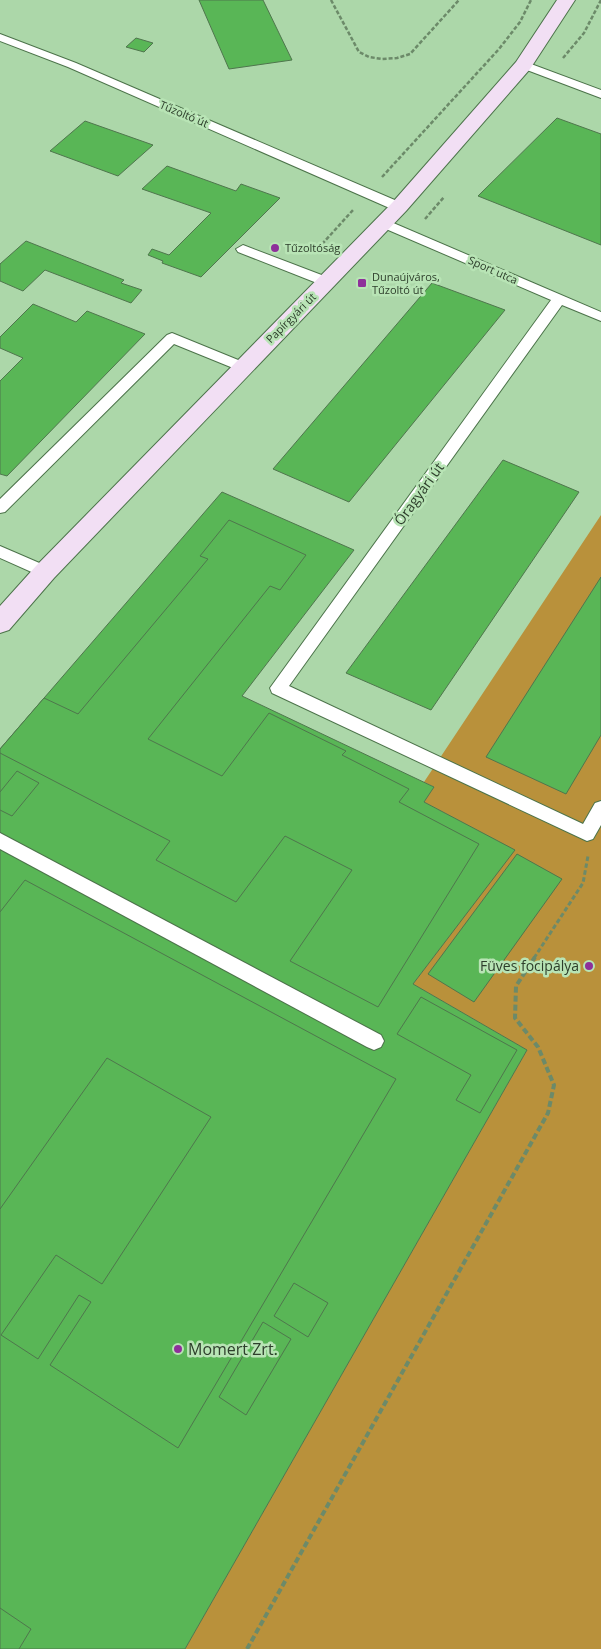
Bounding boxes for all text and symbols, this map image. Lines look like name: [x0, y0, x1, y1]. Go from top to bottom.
street label: Tűzoltó út: [158, 97, 211, 131]
place label: Tűzoltóság: [285, 240, 340, 255]
marker: Tűzoltóság: [269, 242, 281, 254]
street label: Sport utca: [466, 252, 520, 287]
place label: Dunaújváros, Tűzoltó út: [372, 269, 440, 297]
marker: Dunaújváros, Tűzoltó út: [356, 277, 368, 289]
street label: Papírgyári út: [262, 289, 319, 346]
street label: Óragyári út: [389, 458, 448, 529]
place label: Füves focipálya: [480, 956, 579, 975]
marker: Füves focipálya: [583, 960, 595, 972]
place label: Momert Zrt.: [188, 1338, 278, 1360]
marker: Momert Zrt.: [172, 1343, 184, 1355]

